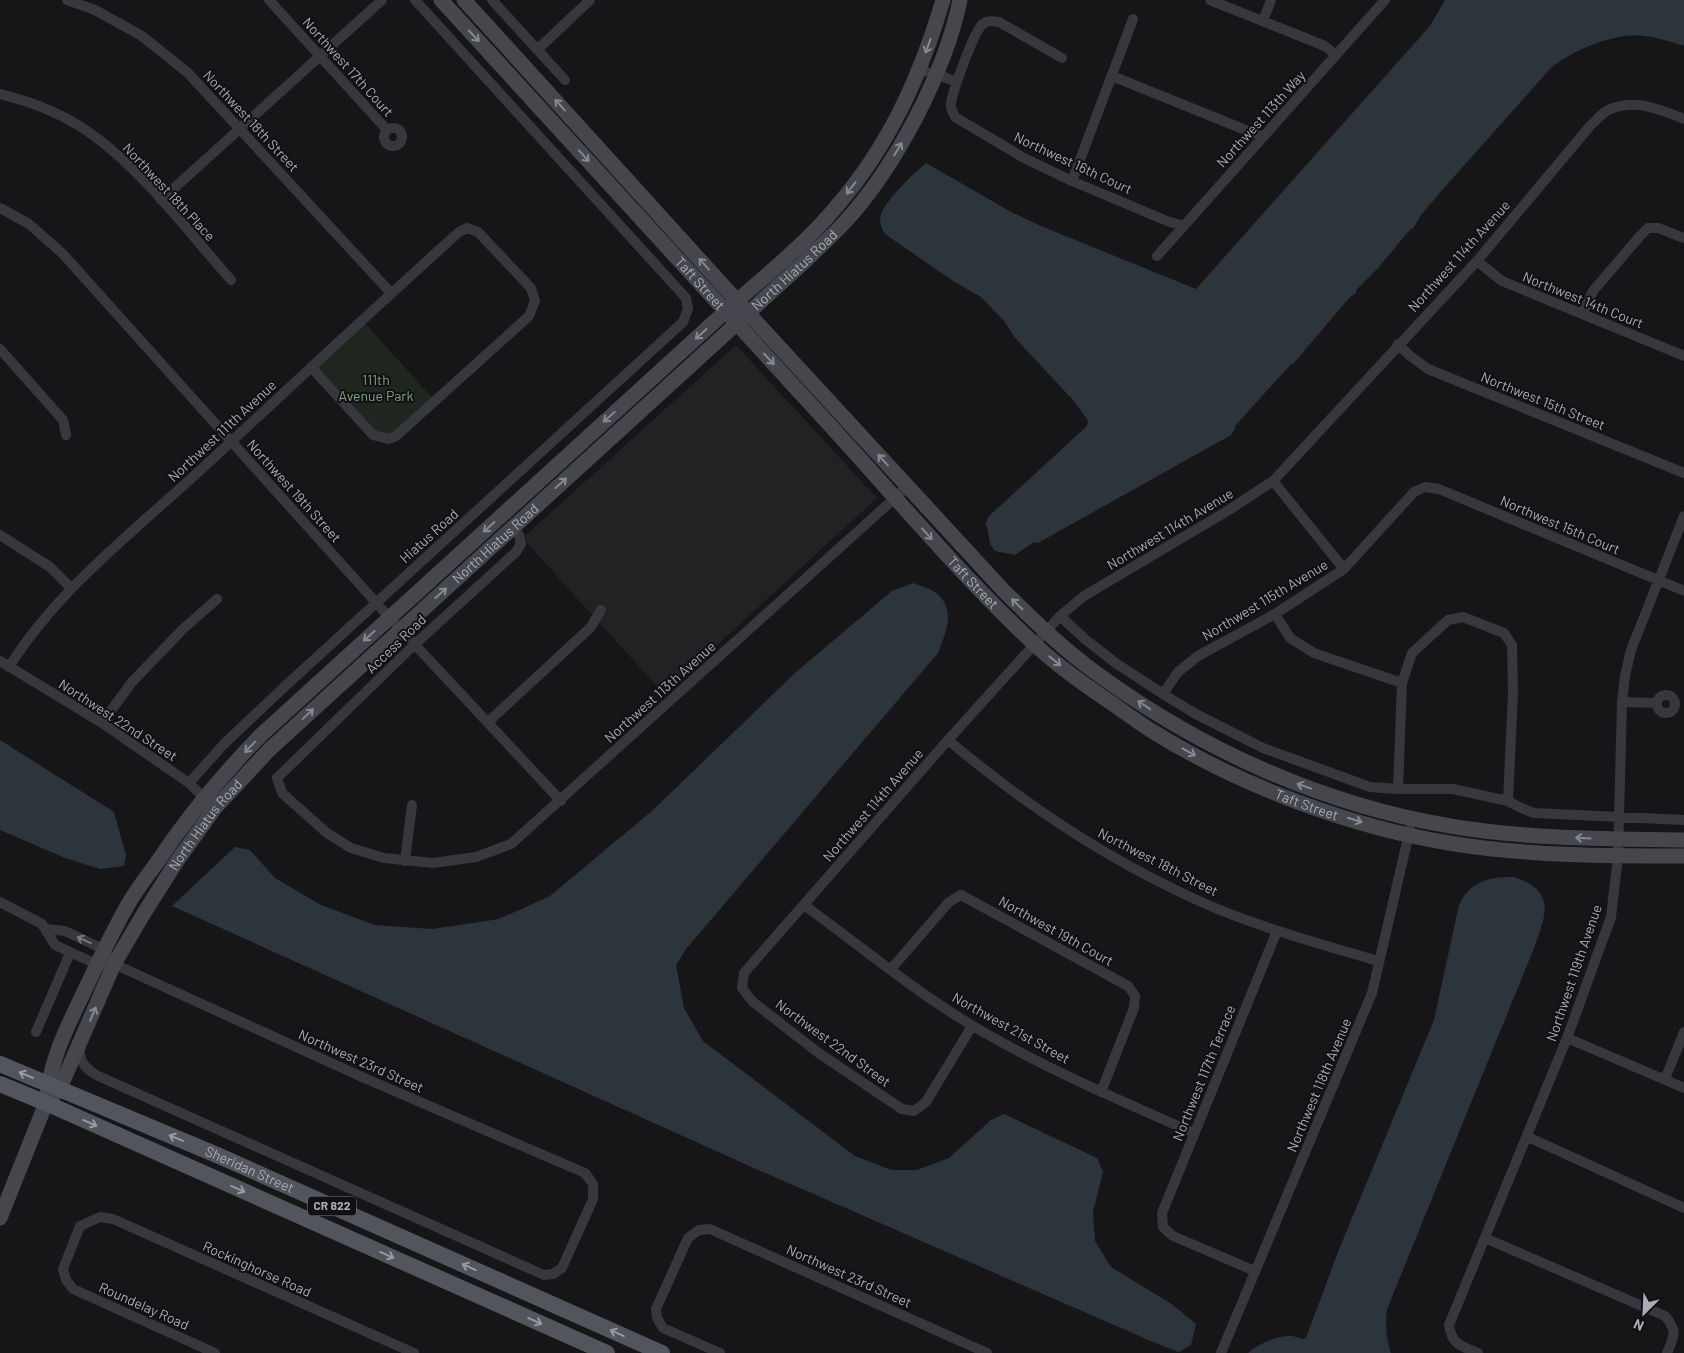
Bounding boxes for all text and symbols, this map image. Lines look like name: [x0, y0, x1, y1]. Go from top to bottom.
street label: Northwest 17th Court: [299, 14, 397, 120]
one-way arrow: [468, 29, 480, 42]
one-way arrow: [923, 38, 932, 54]
street label: Northwest 18th Street: [200, 66, 303, 175]
street label: Northwest 113th Way: [1213, 66, 1309, 171]
one-way arrow: [554, 99, 566, 112]
street label: Northwest 16th Court: [1011, 128, 1135, 197]
street label: Northwest 18th Place: [120, 139, 219, 244]
one-way arrow: [893, 142, 903, 156]
one-way arrow: [578, 149, 590, 162]
one-way arrow: [845, 182, 856, 195]
street label: Northwest 114th Avenue: [1404, 196, 1513, 315]
street label: North Hiatus Road: [748, 226, 841, 314]
street label: Taft Street: [672, 253, 729, 313]
one-way arrow: [698, 258, 710, 271]
street label: Northwest 14th Court: [1520, 268, 1646, 332]
one-way arrow: [695, 328, 708, 339]
one-way arrow: [763, 353, 775, 366]
street label: Northwest 15th Street: [1479, 368, 1608, 433]
park label: 111th Avenue Park: [339, 371, 413, 404]
street label: Northwest 111th Avenue: [164, 376, 279, 485]
one-way arrow: [603, 411, 616, 423]
street label: Northwest 19th Street: [244, 436, 345, 546]
one-way arrow: [877, 453, 889, 466]
one-way arrow: [554, 477, 567, 489]
street label: Northwest 114th Avenue: [1104, 484, 1236, 573]
street label: Northwest 15th Court: [1498, 492, 1623, 557]
street label: North Hiatus Road: [448, 499, 542, 587]
street label: Hiatus Road: [396, 505, 461, 566]
one-way arrow: [482, 521, 495, 533]
one-way arrow: [921, 528, 933, 540]
street label: Taft Street: [944, 553, 1002, 612]
street label: Northwest 115th Avenue: [1199, 555, 1331, 644]
one-way arrow: [434, 587, 447, 599]
one-way arrow: [1011, 598, 1023, 610]
street label: Access Road: [362, 611, 429, 677]
one-way arrow: [362, 630, 375, 642]
street label: Northwest 113th Avenue: [601, 637, 719, 746]
one-way arrow: [1048, 655, 1061, 666]
street label: Northwest 22nd Street: [56, 675, 181, 764]
one-way arrow: [1137, 700, 1151, 710]
one-way arrow: [301, 709, 314, 720]
one-way arrow: [244, 740, 256, 753]
street label: Northwest 114th Avenue: [819, 745, 926, 865]
one-way arrow: [1181, 747, 1196, 757]
street label: North Hiatus Road: [164, 775, 246, 873]
one-way arrow: [1297, 781, 1312, 790]
street label: Taft Street: [1273, 785, 1341, 823]
one-way arrow: [1347, 816, 1363, 826]
street label: Northwest 18th Street: [1095, 824, 1221, 899]
one-way arrow: [1575, 833, 1591, 842]
street label: Northwest 19th Court: [996, 892, 1116, 969]
street label: Northwest 119th Avenue: [1542, 902, 1605, 1044]
one-way arrow: [77, 935, 92, 945]
street label: Northwest 21st Street: [949, 988, 1073, 1067]
street label: Northwest 22nd Street: [773, 995, 894, 1090]
street label: Northwest 117th Terrace: [1168, 1002, 1239, 1143]
one-way arrow: [88, 1007, 98, 1022]
street label: Northwest 118th Avenue: [1283, 1015, 1354, 1154]
street label: Northwest 23rd Street: [296, 1025, 426, 1096]
one-way arrow: [19, 1070, 34, 1079]
one-way arrow: [82, 1118, 97, 1128]
one-way arrow: [169, 1132, 184, 1142]
street label: Sheridan Street: [203, 1142, 297, 1196]
one-way arrow: [230, 1185, 245, 1195]
road number: CR 822: [308, 1196, 356, 1216]
street label: Rockinghorse Road: [200, 1237, 314, 1300]
street label: Northwest 23rd Street: [784, 1240, 914, 1311]
one-way arrow: [379, 1251, 394, 1261]
one-way arrow: [462, 1262, 477, 1271]
street label: Roundelay Road: [97, 1278, 192, 1333]
north arrow: [1619, 1288, 1669, 1338]
text: N: [1631, 1316, 1646, 1335]
one-way arrow: [527, 1317, 542, 1327]
one-way arrow: [610, 1328, 625, 1338]

